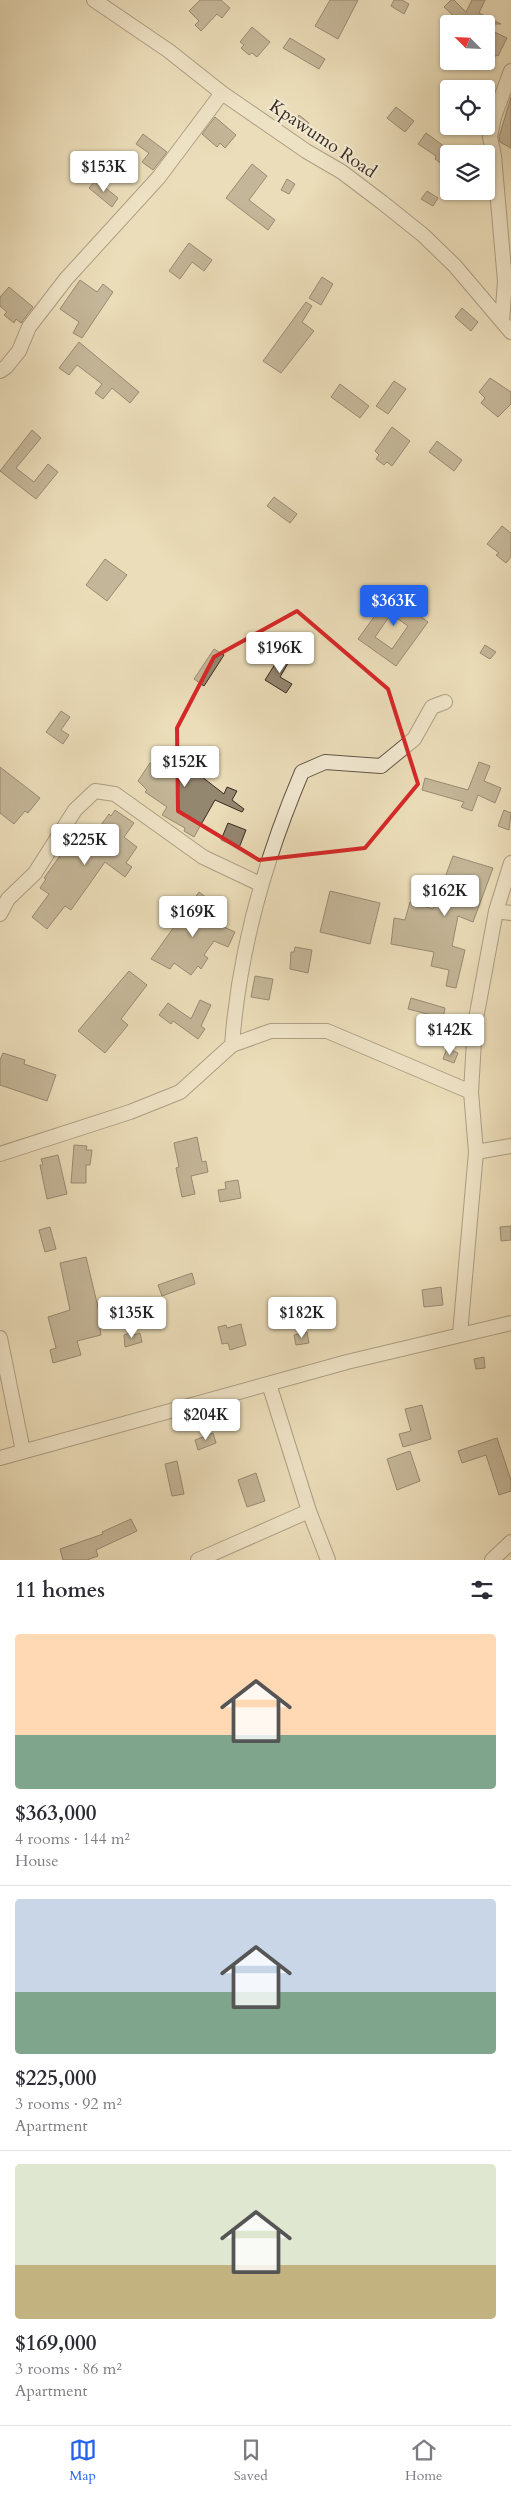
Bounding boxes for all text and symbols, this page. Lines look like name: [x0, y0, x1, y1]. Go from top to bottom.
north arrow: [440, 15, 495, 70]
map controls: [440, 15, 495, 200]
button: locate: [440, 80, 495, 135]
street label: Kpawumo Road: [264, 94, 382, 184]
button: layers: [440, 145, 495, 200]
pin: $153K: [69, 150, 139, 193]
text: $153K: [81, 156, 127, 178]
pin: $363K: [359, 584, 429, 627]
text: $363K: [371, 590, 417, 612]
pin: $196K: [245, 632, 315, 674]
text: $196K: [257, 637, 303, 659]
pin: $152K: [150, 746, 220, 788]
text: $152K: [162, 751, 208, 773]
pin: $225K: [50, 824, 120, 866]
text: $225K: [62, 829, 108, 851]
pin: $162K: [410, 874, 480, 917]
text: $162K: [422, 880, 468, 902]
pin: $169K: [158, 896, 228, 938]
text: $169K: [170, 901, 216, 923]
pin: $142K: [415, 1014, 485, 1056]
text: $142K: [427, 1019, 473, 1041]
pin: $135K: [97, 1296, 167, 1339]
pin: $182K: [267, 1296, 337, 1339]
text: $135K: [109, 1302, 155, 1324]
text: $182K: [279, 1302, 325, 1324]
pin: $204K: [171, 1398, 241, 1441]
text: $204K: [183, 1404, 229, 1426]
text: 11 homes: [15, 1576, 105, 1605]
icon: filters: [468, 1576, 496, 1604]
icon: home: [211, 1666, 301, 1756]
text: $363,000: [15, 1799, 96, 1828]
text: 4 rooms · 144 m²: [15, 1828, 130, 1850]
text: House: [15, 1850, 58, 1872]
icon: home: [211, 1932, 301, 2022]
text: $225,000: [15, 2064, 96, 2093]
text: 3 rooms · 92 m²: [15, 2093, 122, 2115]
text: Apartment: [15, 2115, 88, 2137]
icon: home: [211, 2197, 301, 2287]
text: $169,000: [15, 2329, 96, 2358]
text: 3 rooms · 86 m²: [15, 2358, 122, 2380]
text: Apartment: [15, 2380, 88, 2402]
tab: Map: [69, 2436, 97, 2485]
tab: Saved: [234, 2436, 268, 2485]
tab: Home: [405, 2436, 442, 2485]

